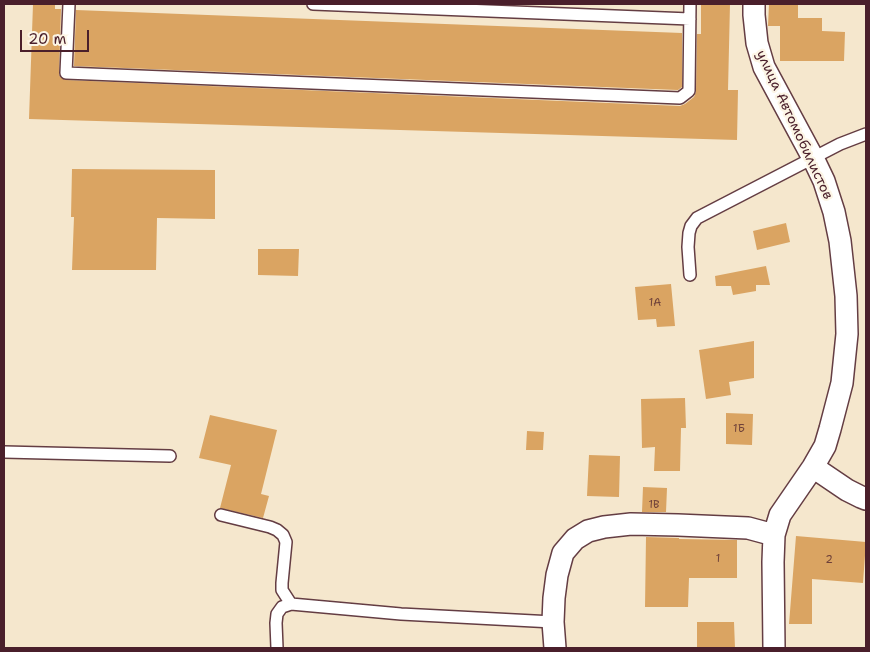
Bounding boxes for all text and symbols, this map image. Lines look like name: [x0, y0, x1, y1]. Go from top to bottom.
scale bar: [22, 20, 91, 52]
text: 20 m: [28, 29, 67, 49]
street label: улица Автомобилистов: [752, 48, 836, 202]
house number: 1А: [649, 296, 661, 310]
house number: 1Б: [733, 422, 745, 436]
house number: 1В: [648, 498, 660, 512]
house number: 1: [716, 552, 720, 566]
house number: 2: [825, 553, 833, 567]

